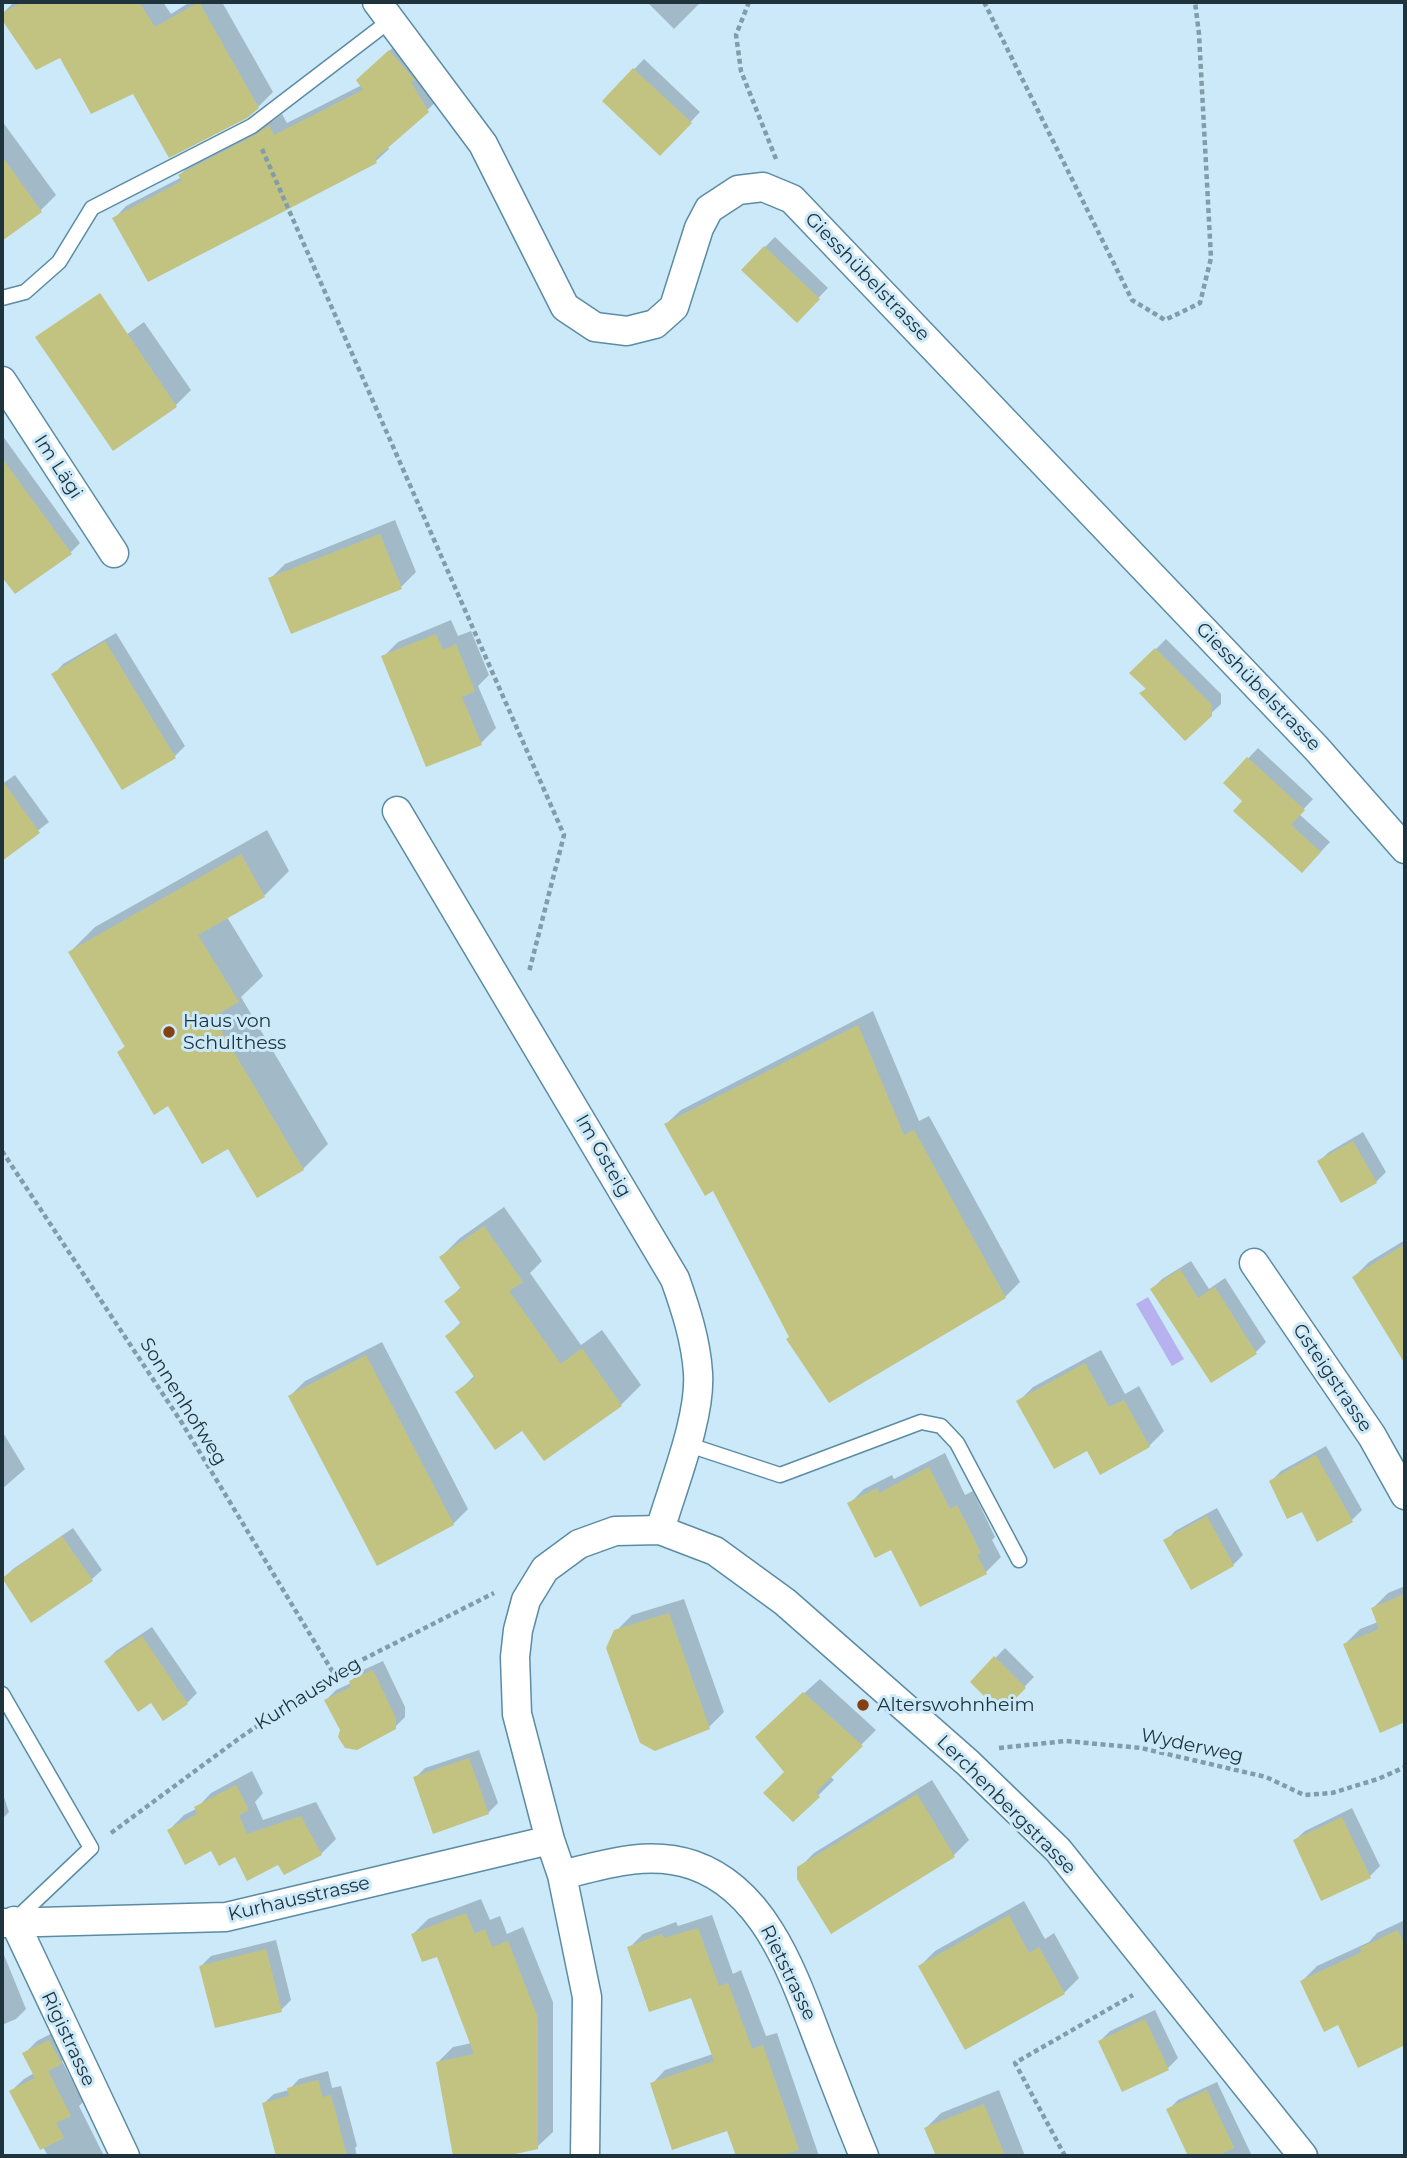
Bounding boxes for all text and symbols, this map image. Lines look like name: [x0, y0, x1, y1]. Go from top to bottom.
street label: Giesshübelstrasse: [800, 208, 934, 346]
street label: Im Lägi: [29, 431, 87, 503]
street label: Giesshübelstrasse: [1191, 618, 1325, 756]
place label: Haus von Schulthess: [183, 1010, 286, 1054]
marker: Haus von Schulthess: [161, 1024, 177, 1040]
street label: Im Gsteig: [570, 1111, 636, 1201]
street label: Gsteigstrasse: [1287, 1319, 1377, 1437]
street label: Sonnenhofweg: [135, 1334, 231, 1470]
street label: Kurhausweg: [251, 1652, 365, 1736]
place label: Alterswohnheim: [877, 1694, 1035, 1716]
marker: Alterswohnheim: [855, 1697, 871, 1713]
street label: Wyderweg: [1139, 1724, 1245, 1768]
street label: Lerchenbergstrasse: [932, 1731, 1080, 1879]
street label: Kurhausstrasse: [226, 1872, 372, 1926]
street label: Rietstrasse: [755, 1922, 821, 2024]
street label: Rigistrasse: [36, 1988, 100, 2090]

